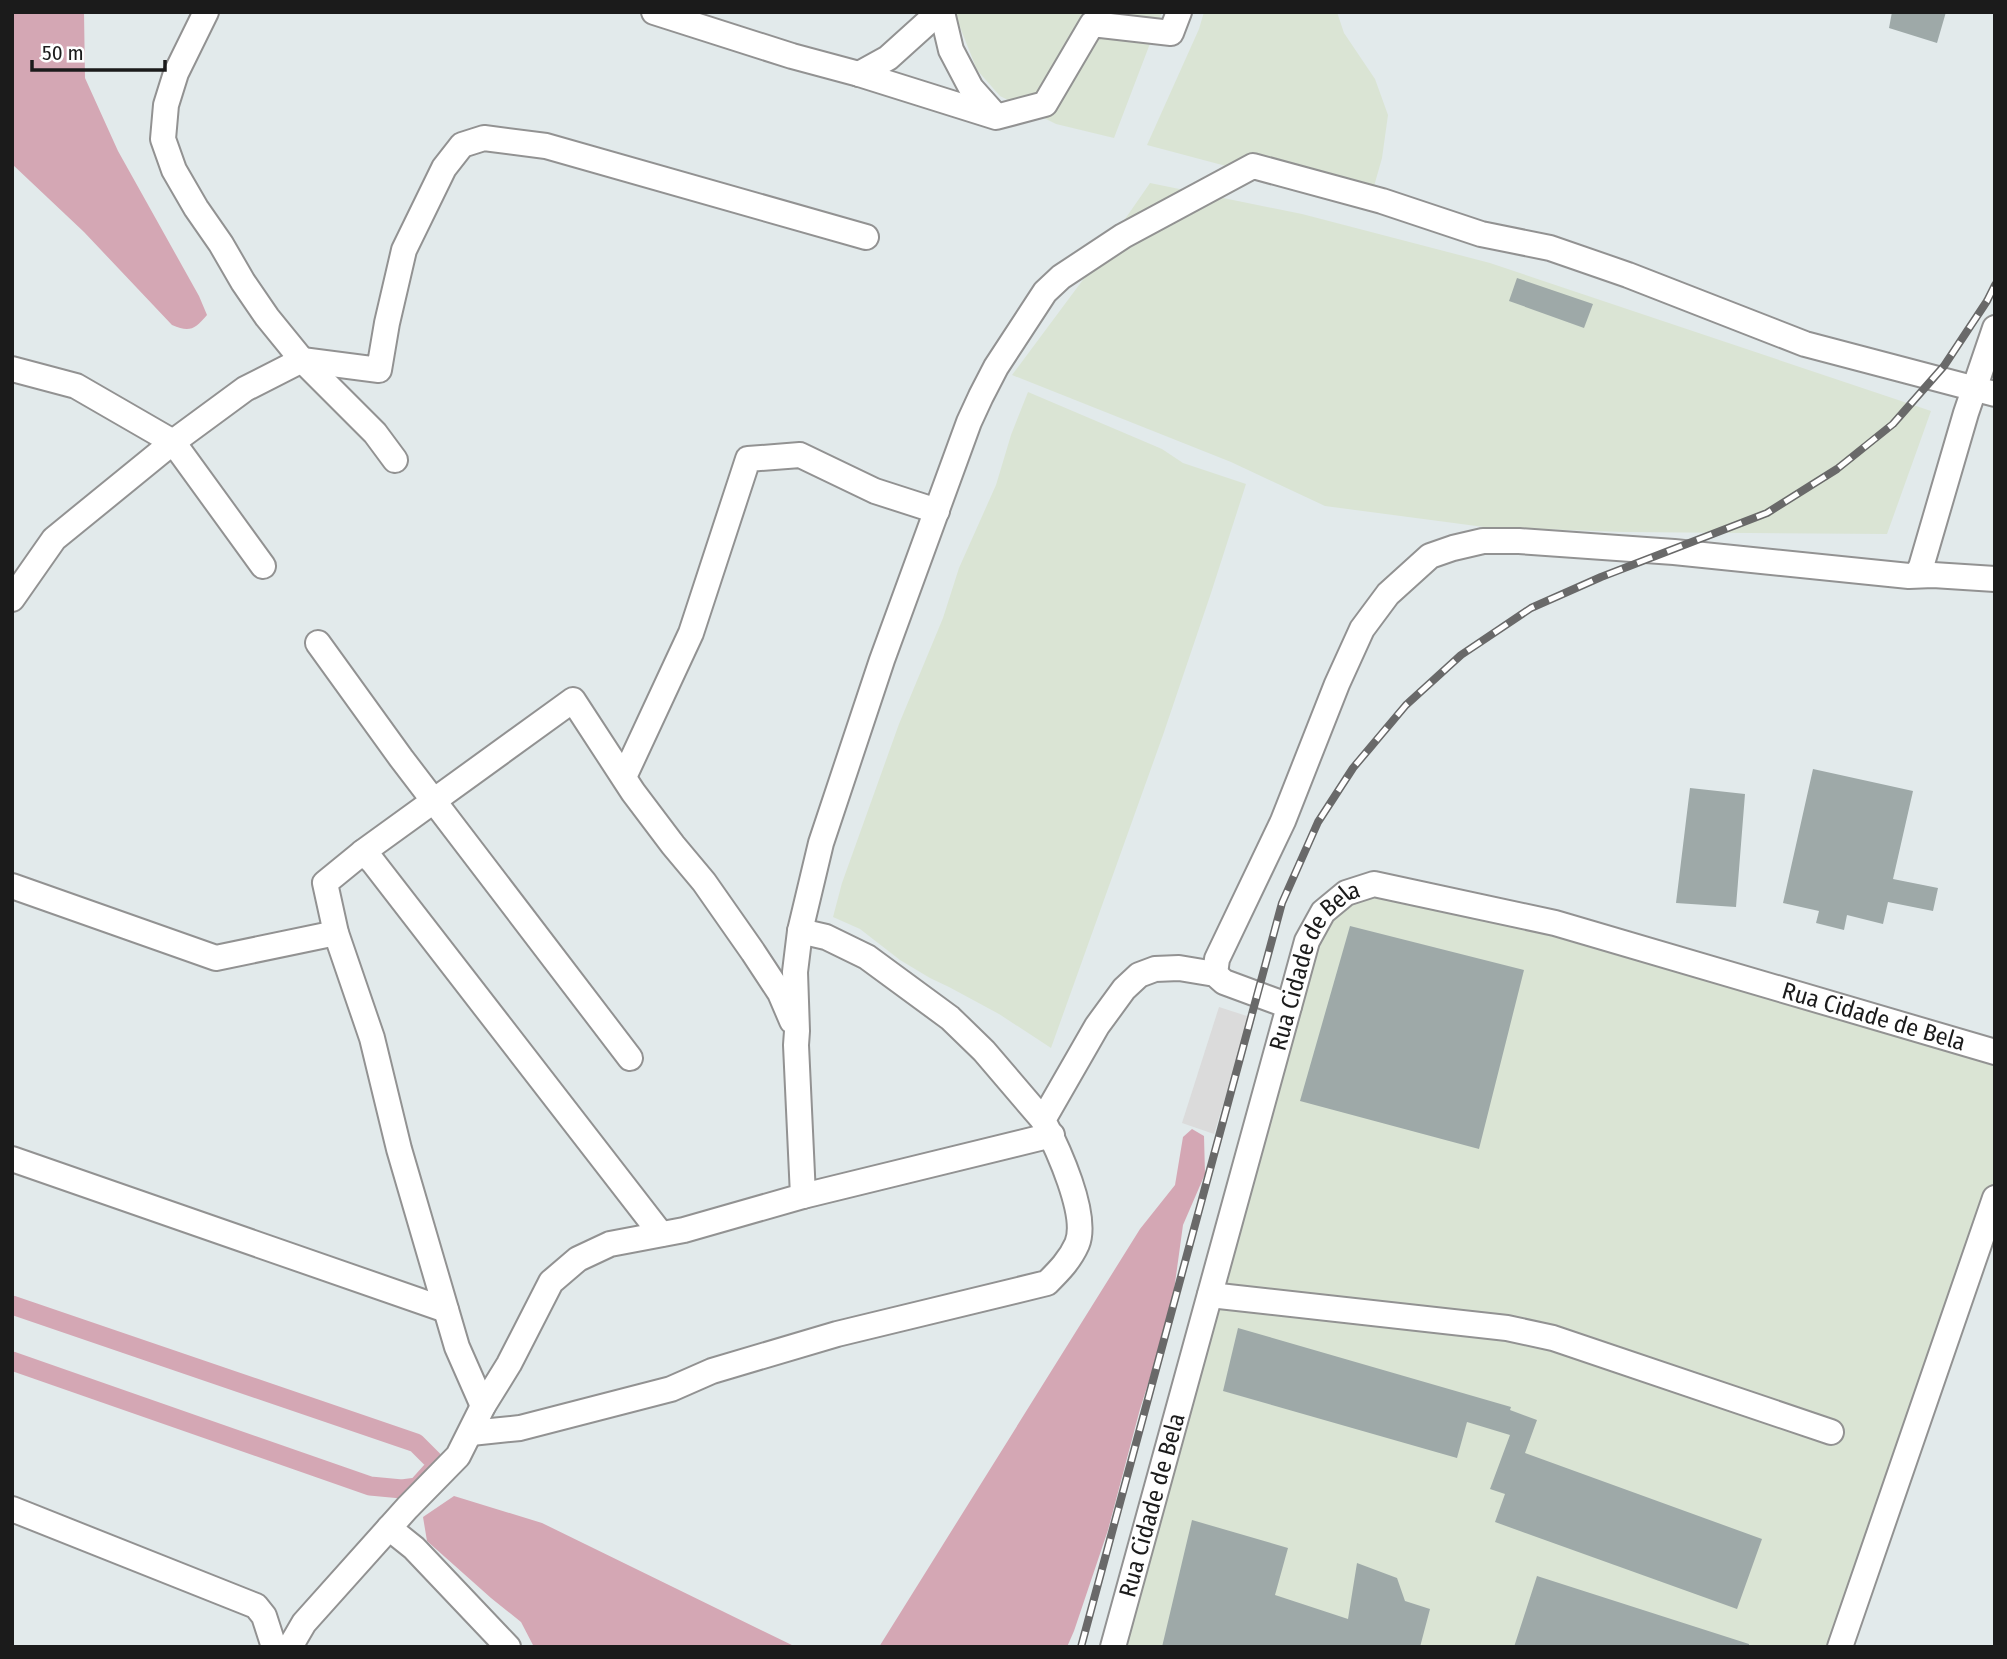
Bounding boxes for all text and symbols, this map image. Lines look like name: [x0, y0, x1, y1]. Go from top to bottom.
scale bar: [32, 28, 164, 72]
text: 50 m: [42, 40, 84, 66]
street label: Rua Cidade de Bela: [1264, 875, 1363, 1054]
street label: Rua Cidade de Bela: [1779, 976, 1969, 1057]
street label: Rua Cidade de Bela: [1113, 1410, 1191, 1600]

